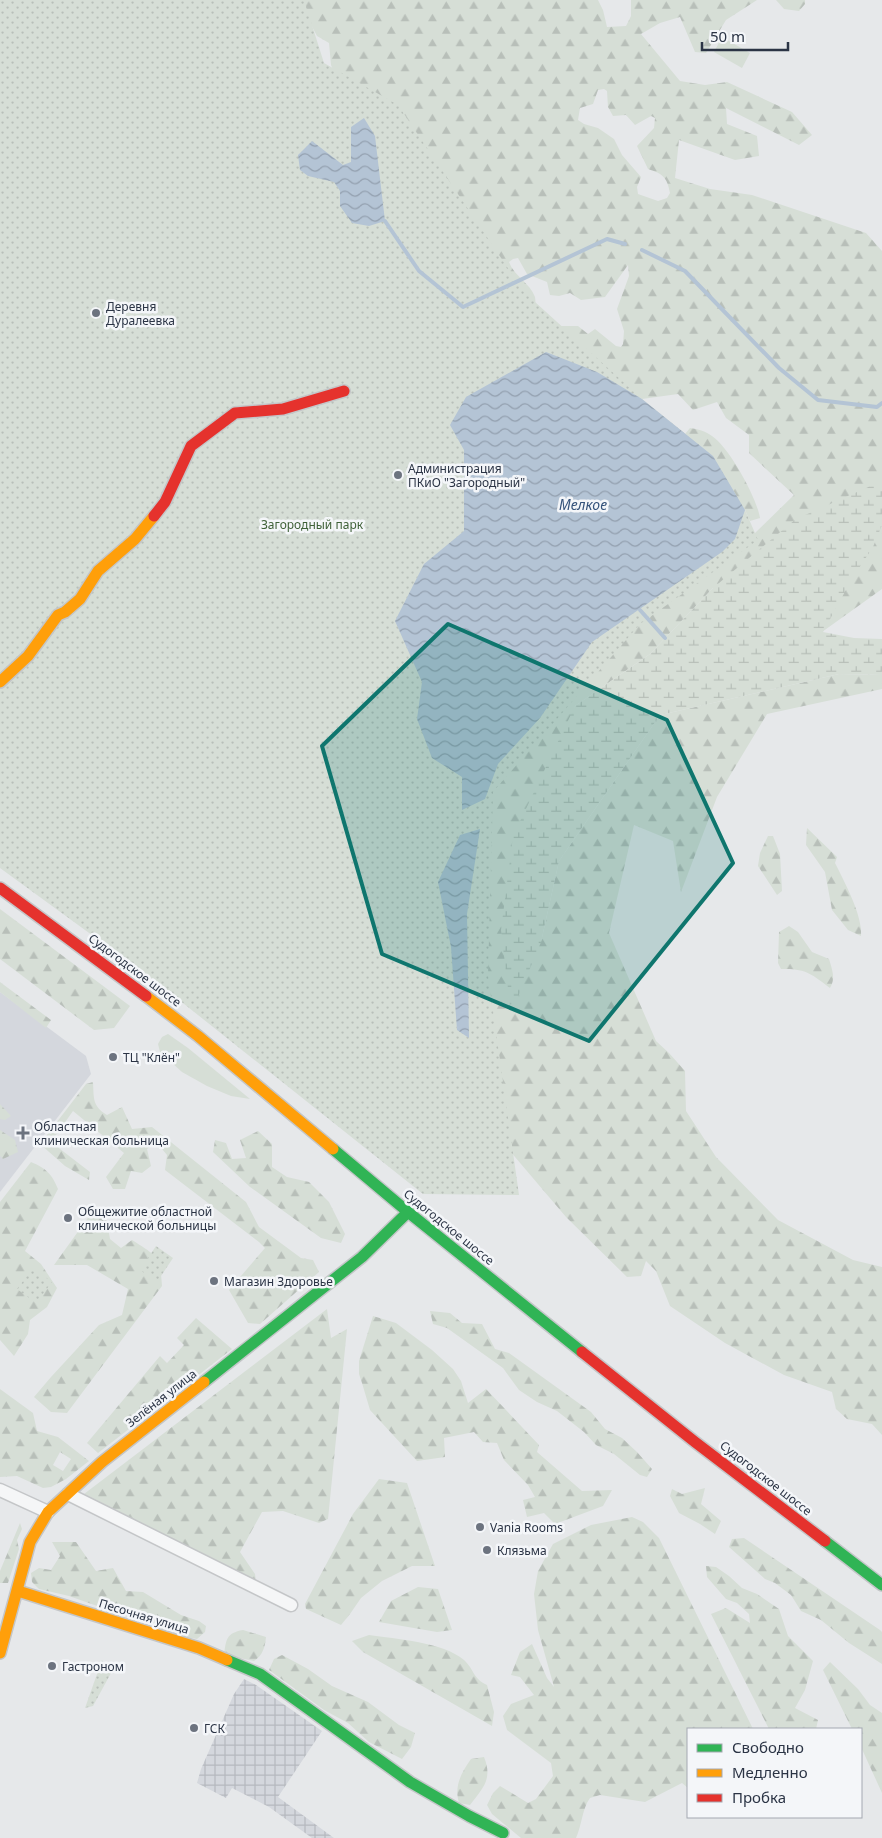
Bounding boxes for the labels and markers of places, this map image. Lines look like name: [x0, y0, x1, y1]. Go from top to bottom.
place label: Деревня Дуралеевка: [106, 298, 175, 329]
marker: Деревня Дуралеевка: [90, 307, 102, 319]
place label: Администрация ПКиО "Загородный": [408, 460, 525, 491]
marker: Администрация ПКиО "Загородный": [392, 469, 404, 481]
place label: ТЦ "Клён": [123, 1049, 180, 1066]
marker: ТЦ "Клён": [107, 1051, 119, 1063]
place label: Областная клиническая больница: [34, 1118, 169, 1149]
marker: Областная клиническая больница: [16, 1126, 30, 1140]
place label: Общежитие областной клинической больницы: [78, 1203, 216, 1234]
marker: Общежитие областной клинической больницы: [62, 1212, 74, 1224]
place label: Магазин Здоровье: [224, 1273, 333, 1290]
marker: Магазин Здоровье: [208, 1275, 220, 1287]
place label: Vania Rooms: [490, 1519, 563, 1536]
marker: Vania Rooms: [474, 1521, 486, 1533]
place label: Клязьма: [497, 1542, 547, 1559]
marker: Клязьма: [481, 1544, 493, 1556]
place label: Гастроном: [62, 1658, 124, 1675]
marker: Гастроном: [46, 1660, 58, 1672]
place label: ГСК: [204, 1720, 226, 1737]
marker: ГСК: [188, 1722, 200, 1734]

